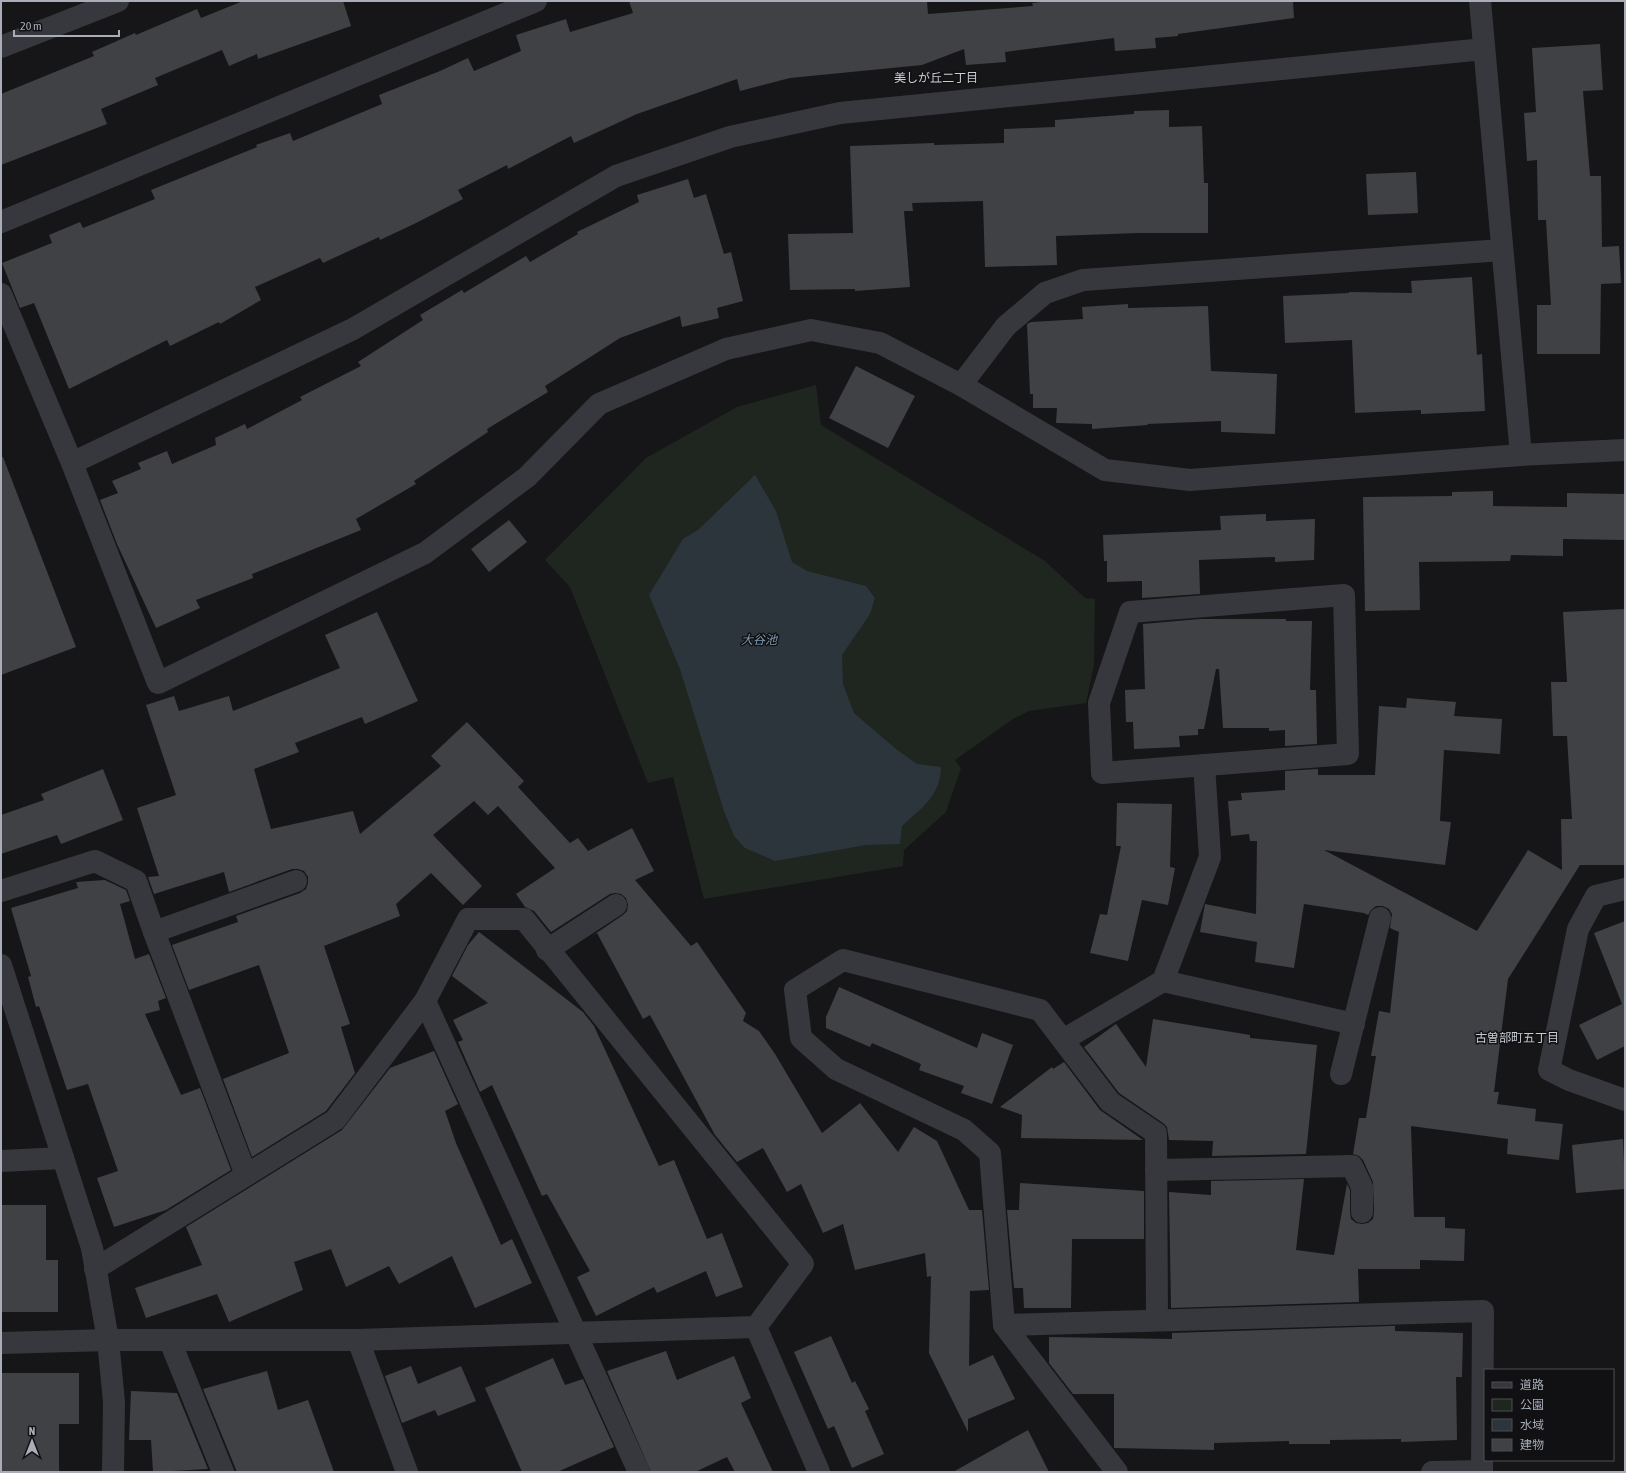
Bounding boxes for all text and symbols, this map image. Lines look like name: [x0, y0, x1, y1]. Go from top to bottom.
scale bar: [14, 12, 119, 38]
text: 20 m: [20, 19, 42, 33]
district label: 美しが丘二丁目: [894, 71, 978, 85]
water label: 大谷池: [741, 633, 778, 647]
district label: 古曽部町五丁目: [1475, 1031, 1559, 1045]
legend: [1484, 1369, 1614, 1461]
text: 道路: [1520, 1378, 1544, 1392]
text: 公園: [1520, 1398, 1544, 1412]
text: 水域: [1520, 1418, 1544, 1432]
north arrow: [12, 1421, 52, 1461]
text: N: [29, 1425, 35, 1437]
text: 建物: [1520, 1438, 1544, 1452]

